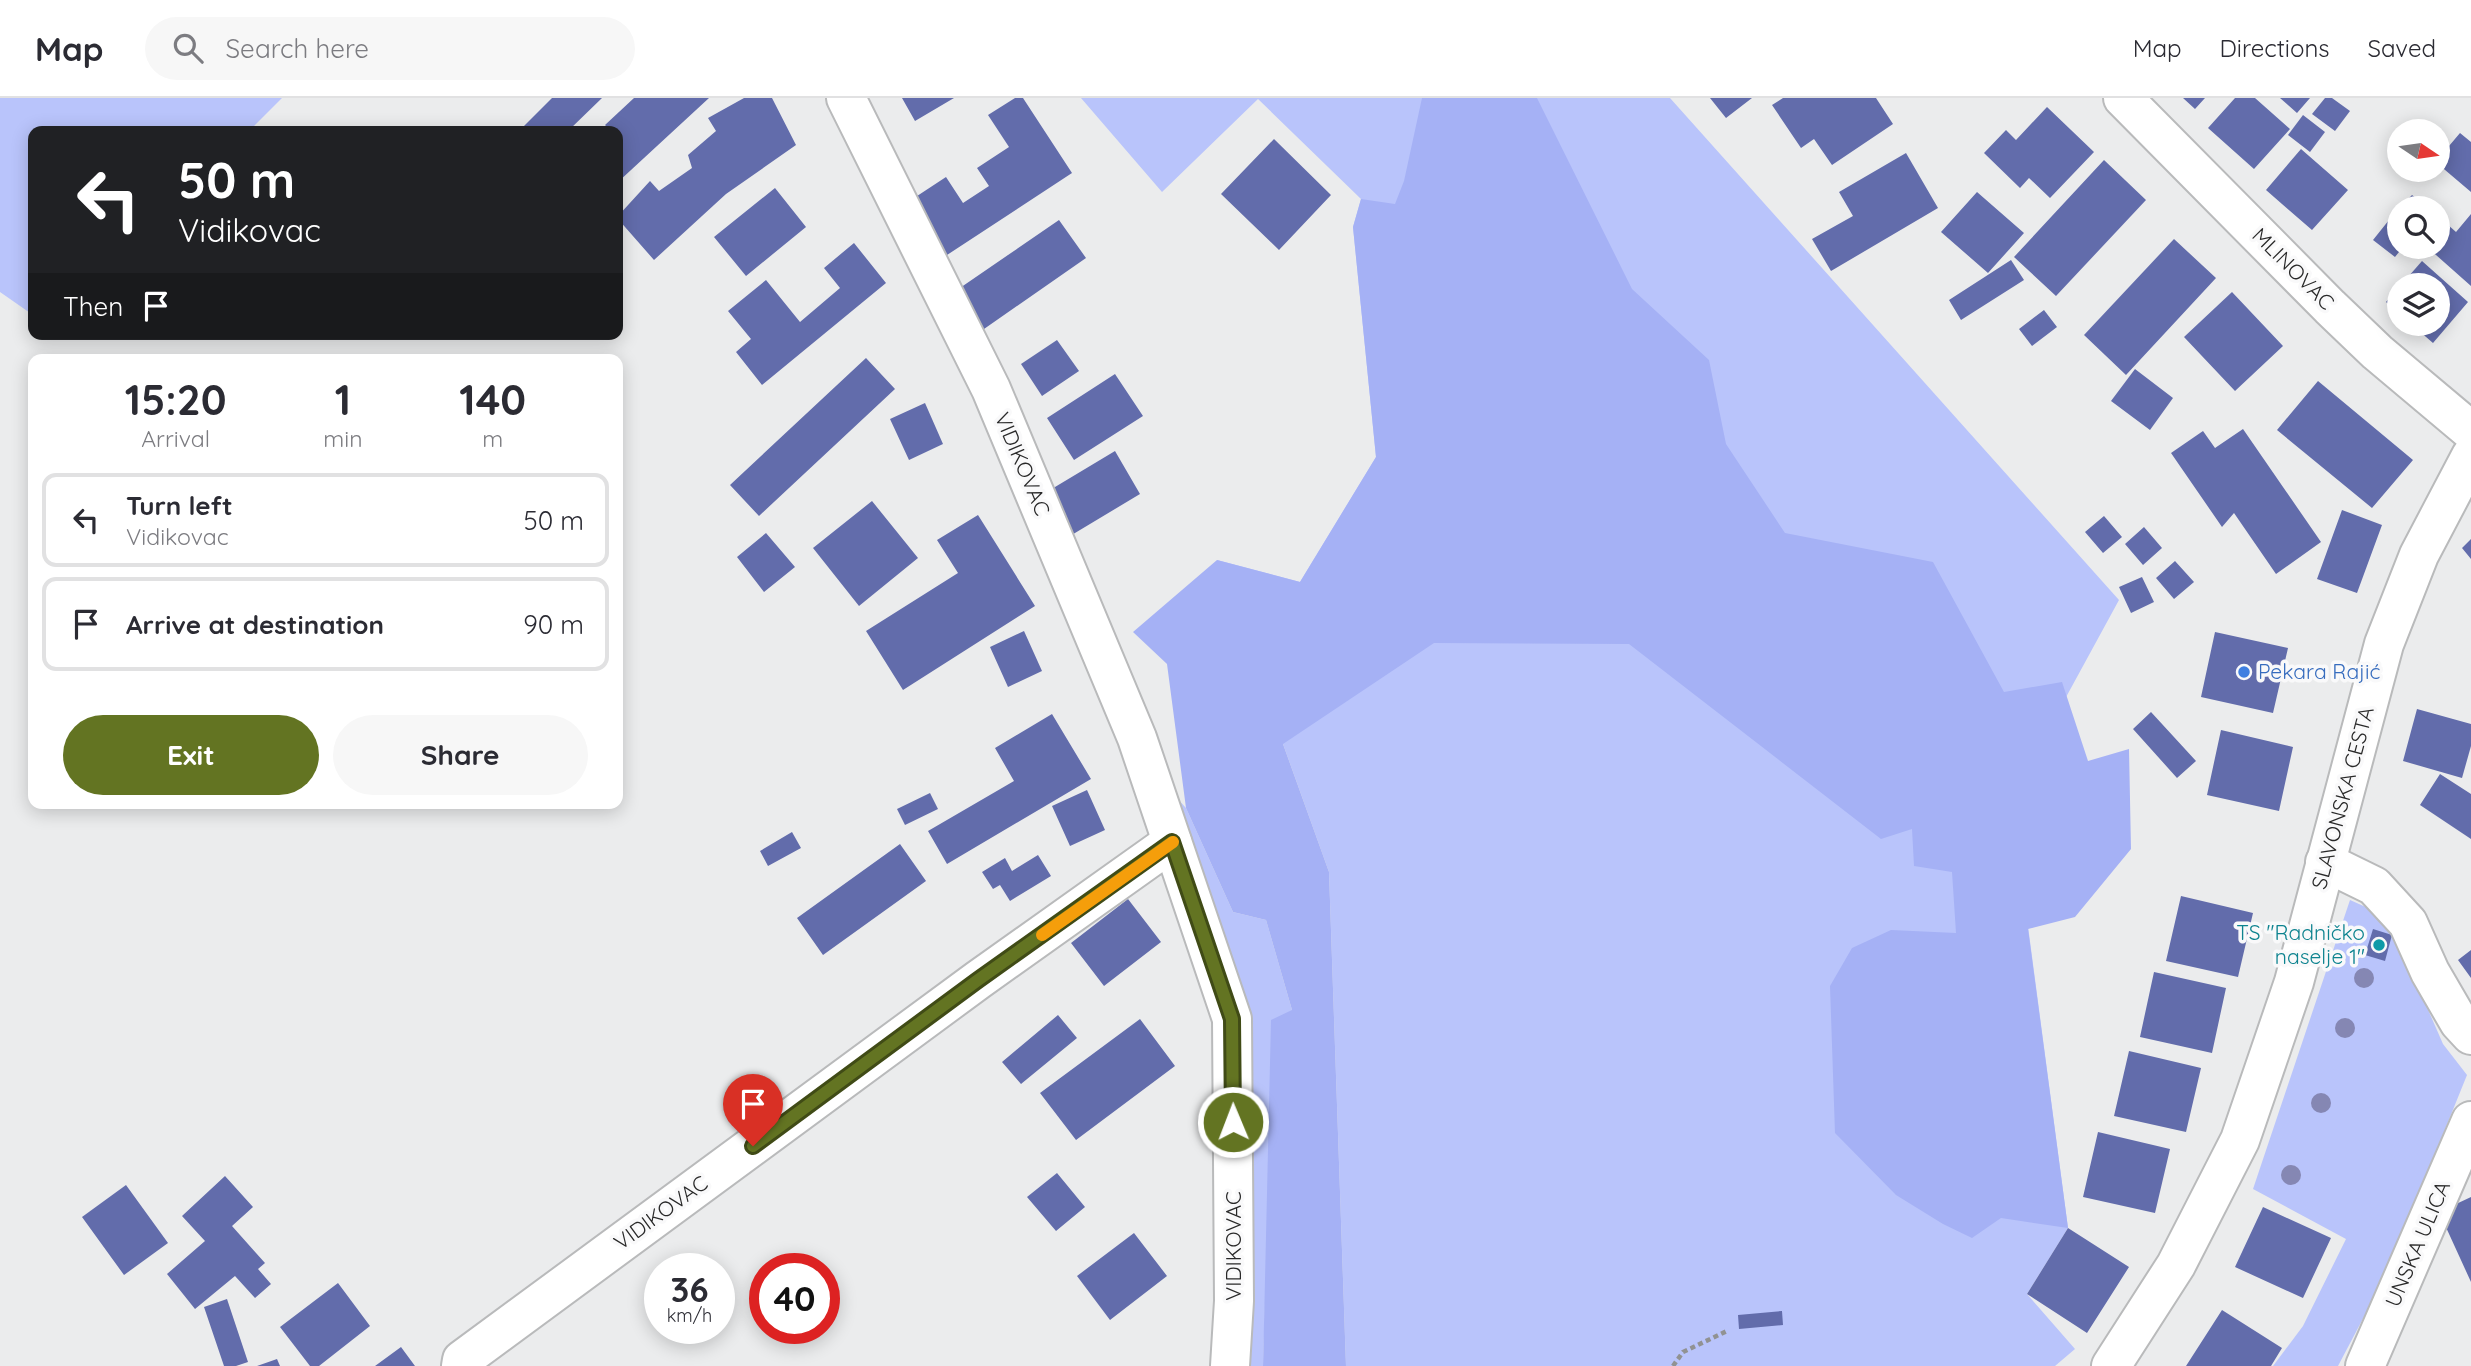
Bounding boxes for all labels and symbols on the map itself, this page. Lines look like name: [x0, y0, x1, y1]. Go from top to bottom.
north arrow: [2387, 119, 2450, 182]
street label: MLINOVAC: [2247, 222, 2340, 315]
street label: VIDIKOVAC: [990, 408, 1056, 519]
place label: Pekara Rajić: [2258, 658, 2380, 684]
marker: Pekara Rajić: [2236, 664, 2252, 680]
street label: SLAVONSKA CESTA: [2305, 704, 2379, 892]
place label: TS "Radničko naselje 1": [2236, 919, 2365, 969]
marker: TS "Radničko naselje 1": [2371, 937, 2387, 953]
pin: [723, 1074, 783, 1146]
position arrow: [1196, 1085, 1270, 1159]
street label: VIDIKOVAC: [609, 1169, 713, 1255]
street label: UNSKA ULICA: [2379, 1177, 2455, 1310]
street label: VIDIKOVAC: [1220, 1191, 1246, 1301]
speed limit sign: 40: [749, 1253, 840, 1344]

